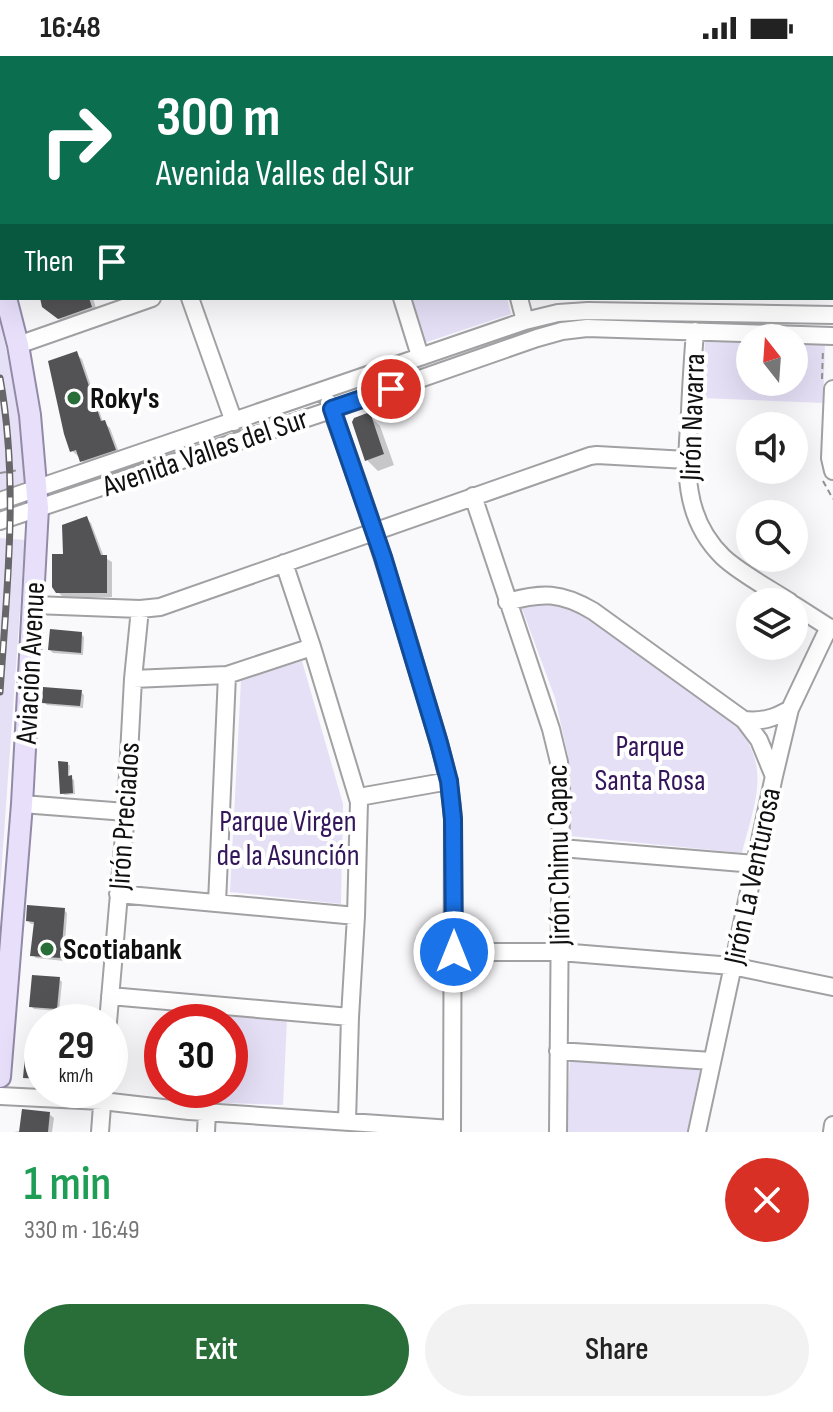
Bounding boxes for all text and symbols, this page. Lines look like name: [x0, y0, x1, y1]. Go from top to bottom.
text: 16:48: [40, 10, 101, 46]
text: 300 m: [156, 85, 280, 152]
icon: right: [24, 88, 128, 192]
text: Avenida Valles del Sur: [156, 153, 414, 196]
icon: arrive: [90, 240, 134, 284]
text: Then: [24, 244, 74, 280]
north arrow: [736, 324, 808, 396]
map controls: [736, 324, 808, 660]
street label: Jirón Navarra: [673, 353, 713, 482]
pin: [357, 355, 425, 423]
icon: arrive: [369, 367, 413, 411]
place label: Roky's: [90, 381, 160, 417]
marker: Roky's: [65, 389, 83, 407]
street label: Avenida Valles del Sur: [97, 401, 313, 505]
button: sound: [736, 412, 808, 484]
button: search: [736, 500, 808, 572]
street label: Aviación Avenue: [9, 581, 53, 746]
button: layers: [736, 588, 808, 660]
park label: Parque Santa Rosa: [595, 729, 705, 799]
street label: Jirón Preciados: [102, 741, 148, 892]
street label: Jirón Chimu Capac: [539, 764, 579, 947]
street label: Jirón La Venturosa: [717, 785, 789, 969]
park label: Parque Virgen de la Asunción: [216, 804, 360, 874]
position arrow: [412, 910, 496, 994]
place label: Scotiabank: [63, 932, 182, 968]
marker: Scotiabank: [38, 940, 56, 958]
speed limit sign: 30: [144, 1004, 248, 1108]
text: 29: [58, 1022, 94, 1070]
text: km/h: [59, 1064, 93, 1088]
text: 1 min: [24, 1156, 111, 1213]
button: close: [725, 1158, 809, 1242]
text: 330 m · 16:49: [24, 1215, 140, 1246]
button: Exit: [24, 1304, 409, 1396]
button: Share: [425, 1304, 809, 1396]

